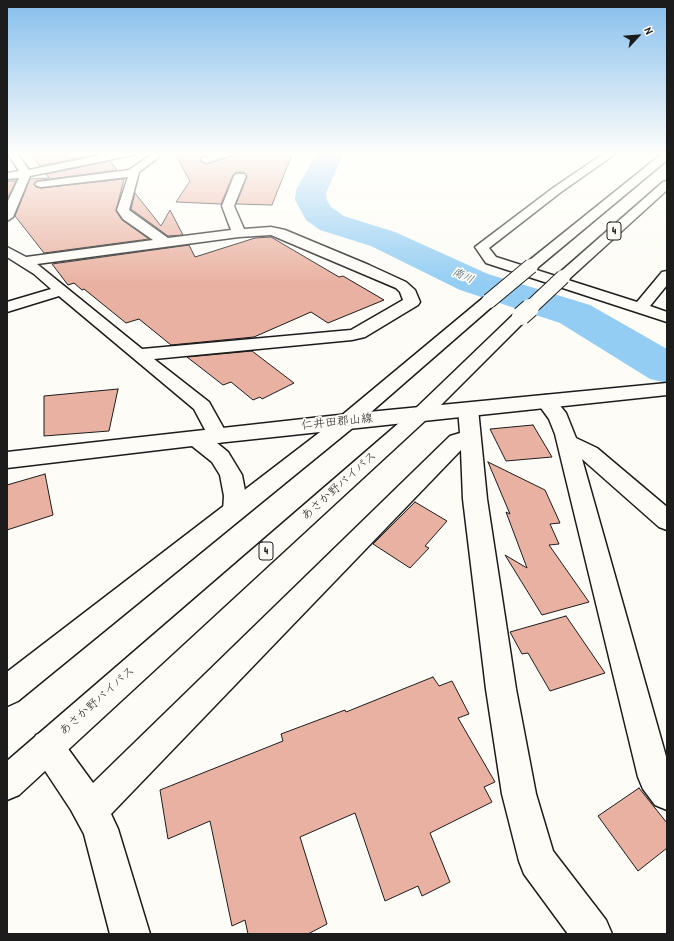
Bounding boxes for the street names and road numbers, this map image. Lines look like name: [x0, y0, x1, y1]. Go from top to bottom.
road number: 4: [607, 222, 621, 240]
street label: 仁井田郡山線: [300, 411, 374, 433]
street label: あさか野バイパス: [299, 449, 379, 523]
road number: 4: [259, 542, 273, 560]
street label: あさか野バイパス: [57, 664, 137, 738]

